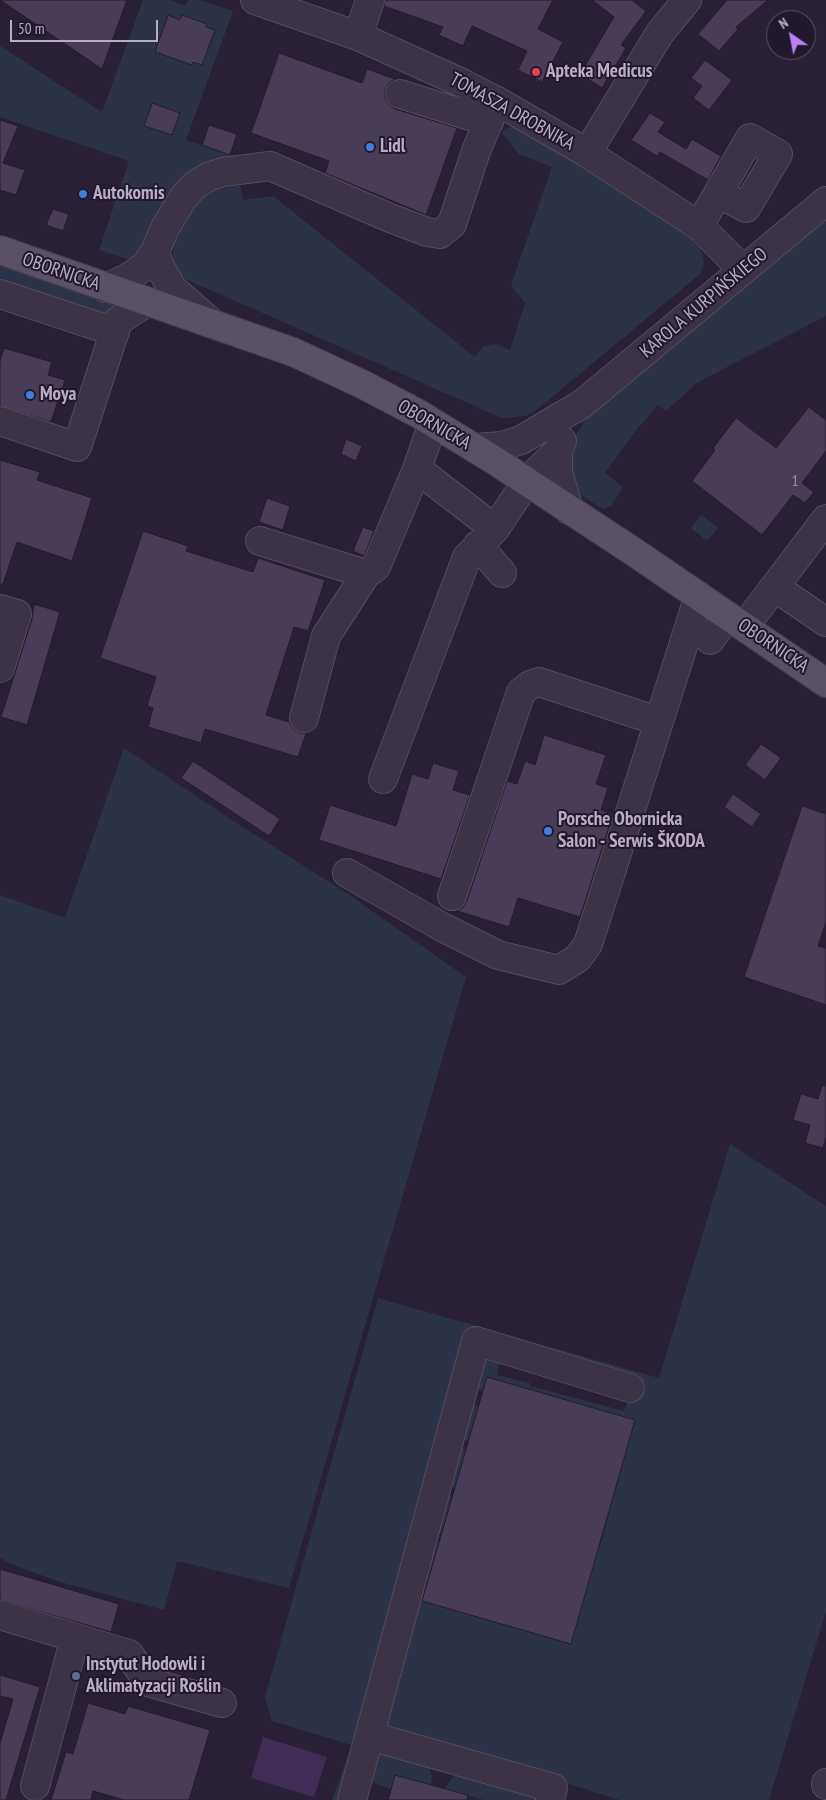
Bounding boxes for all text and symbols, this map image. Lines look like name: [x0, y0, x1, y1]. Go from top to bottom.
scale bar: [12, 10, 160, 42]
north arrow: [766, 10, 816, 60]
text: N: [775, 14, 791, 33]
text: 50 m: [18, 19, 44, 38]
place label: Apteka Medicus: [546, 61, 652, 83]
marker: Apteka Medicus: [530, 66, 542, 78]
street label: TOMASZA DROBNIKA: [446, 68, 578, 156]
place label: Lidl: [380, 136, 405, 158]
marker: Lidl: [364, 141, 376, 153]
place label: Autokomis: [93, 183, 165, 205]
marker: Autokomis: [77, 188, 89, 200]
street label: KAROLA KURPIŃSKIEGO: [636, 243, 772, 363]
street label: OBORNICKA: [19, 248, 103, 296]
place label: Moya: [40, 384, 76, 406]
marker: Moya: [24, 389, 36, 401]
street label: OBORNICKA: [394, 395, 474, 455]
house number: 1: [791, 471, 799, 491]
street label: OBORNICKA: [733, 614, 813, 678]
place label: Porsche Obornicka Salon - Serwis ŠKODA: [558, 809, 705, 853]
marker: Porsche Obornicka Salon - Serwis ŠKODA: [542, 825, 554, 837]
place label: Instytut Hodowli i Aklimatyzacji Roślin: [86, 1654, 221, 1698]
marker: Instytut Hodowli i Aklimatyzacji Roślin: [70, 1670, 82, 1682]

